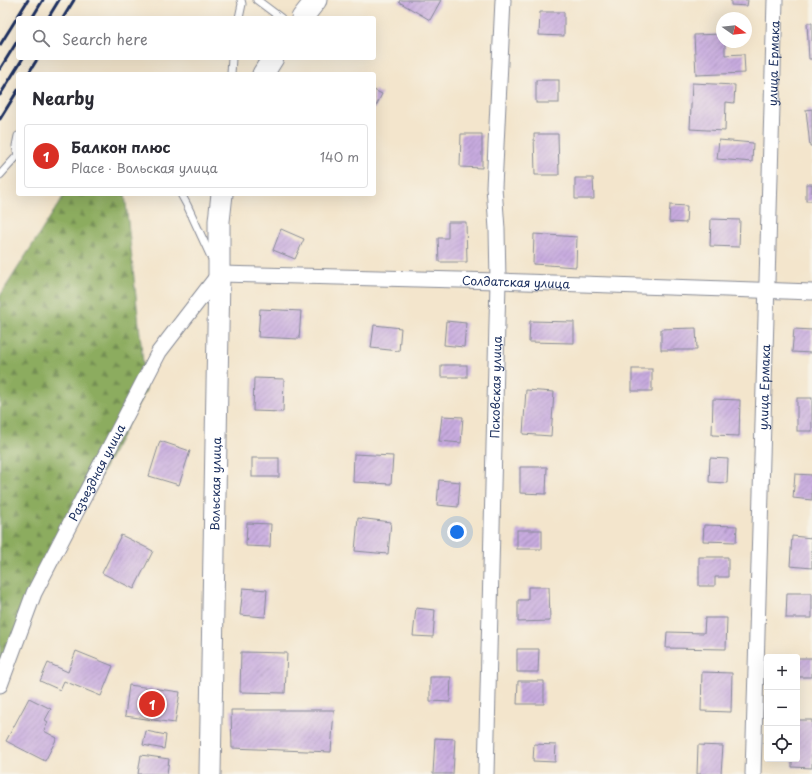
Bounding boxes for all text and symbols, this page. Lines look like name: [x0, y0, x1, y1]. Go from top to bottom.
north arrow: [716, 12, 752, 48]
search box: [16, 16, 376, 60]
street label: улица Ермака: [763, 20, 783, 106]
icon: search: [30, 27, 52, 49]
text: Search here: [62, 27, 148, 50]
text: Nearby: [32, 85, 94, 111]
text: Балкон плюс: [71, 135, 171, 158]
text: 1: [43, 147, 49, 166]
text: 140 m: [320, 147, 359, 166]
text: Place · Вольская улица: [71, 158, 218, 177]
street label: Солдатская улица: [462, 271, 571, 293]
street label: Псковская улица: [485, 335, 506, 439]
street label: улица Ермака: [754, 344, 774, 430]
street label: Разъездная улица: [64, 420, 129, 524]
street label: Вольская улица: [205, 437, 225, 531]
your location: [447, 522, 467, 542]
map controls: [764, 654, 800, 762]
button: +: [764, 654, 800, 690]
pin: 1: [139, 689, 165, 719]
button: −: [764, 690, 800, 726]
button: locate: [764, 726, 800, 762]

